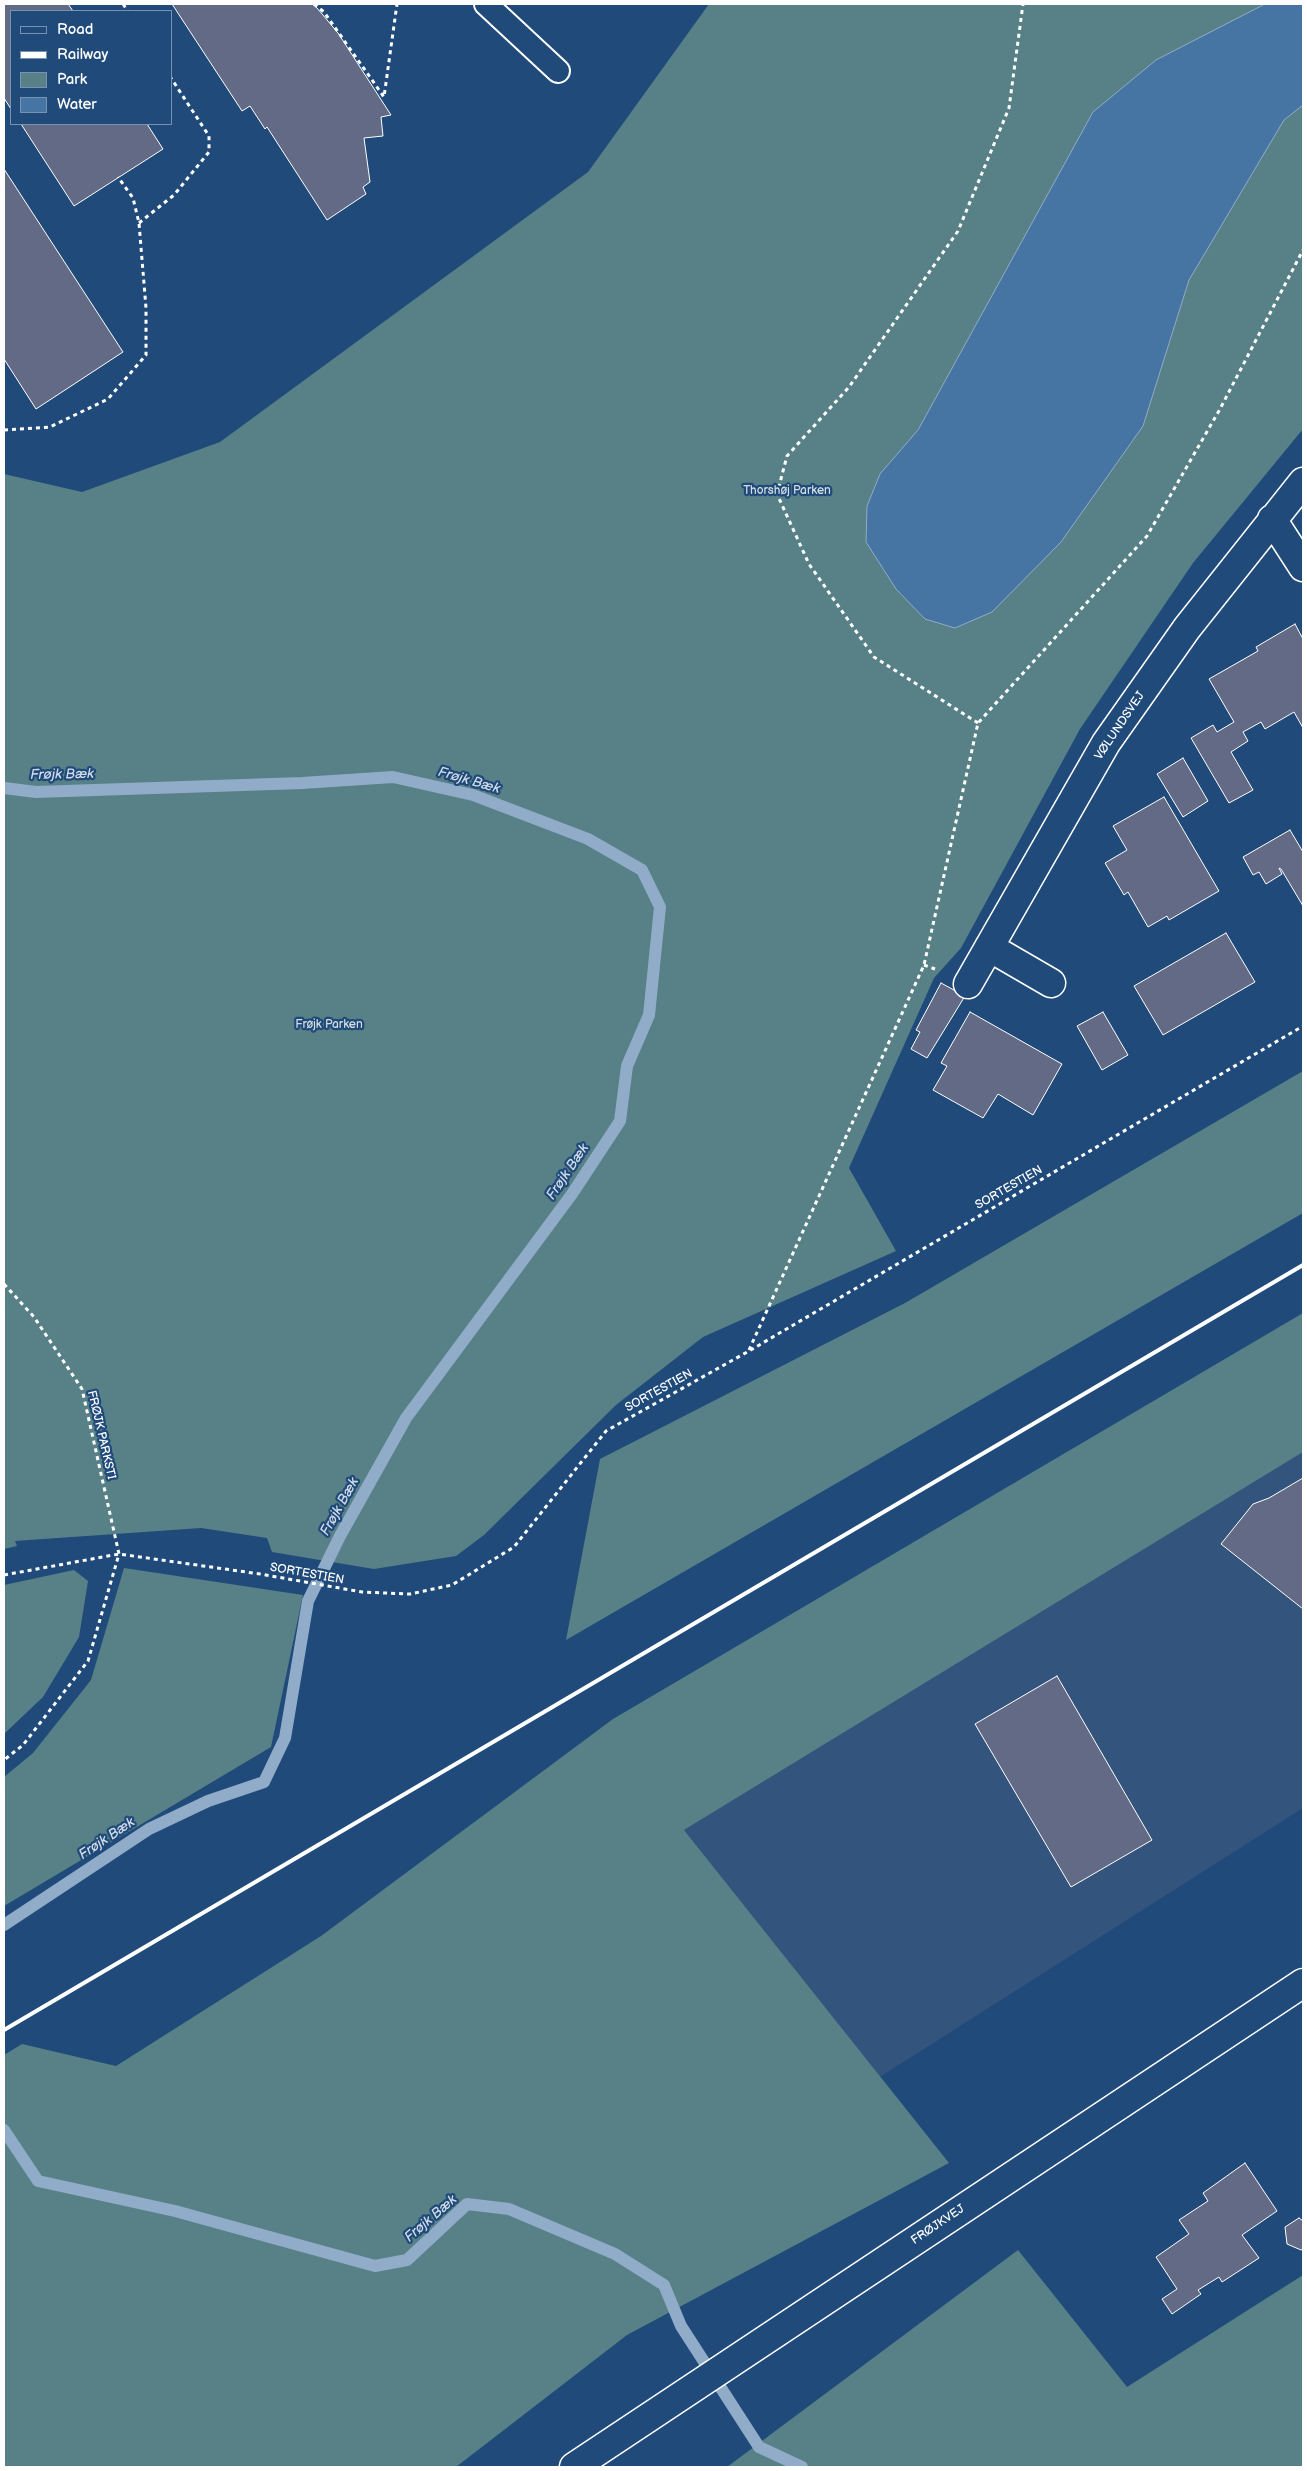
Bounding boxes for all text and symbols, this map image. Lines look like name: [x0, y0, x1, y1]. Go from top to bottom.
legend: [10, 10, 172, 125]
text: Road: [57, 20, 93, 39]
text: Railway: [57, 45, 108, 64]
text: Park: [57, 70, 87, 89]
text: Water: [57, 95, 97, 114]
park label: Thorshøj Parken: [743, 484, 831, 498]
street label: VØLUNDSVEJ: [1092, 689, 1148, 763]
water label: Frøjk Bæk: [436, 764, 502, 798]
water label: Frøjk Bæk: [30, 766, 94, 784]
park label: Frøjk Parken: [295, 1018, 363, 1032]
water label: Frøjk Bæk: [543, 1141, 593, 1203]
street label: SORTESTIEN: [973, 1163, 1045, 1213]
street label: SORTESTIEN: [623, 1367, 695, 1415]
street label: FRØJK PARKSTI: [84, 1389, 118, 1481]
water label: Frøjk Bæk: [317, 1475, 363, 1539]
street label: SORTESTIEN: [269, 1560, 345, 1588]
water label: Frøjk Bæk: [76, 1814, 138, 1864]
water label: Frøjk Bæk: [401, 2192, 461, 2246]
street label: FRØJKVEJ: [909, 2202, 967, 2248]

